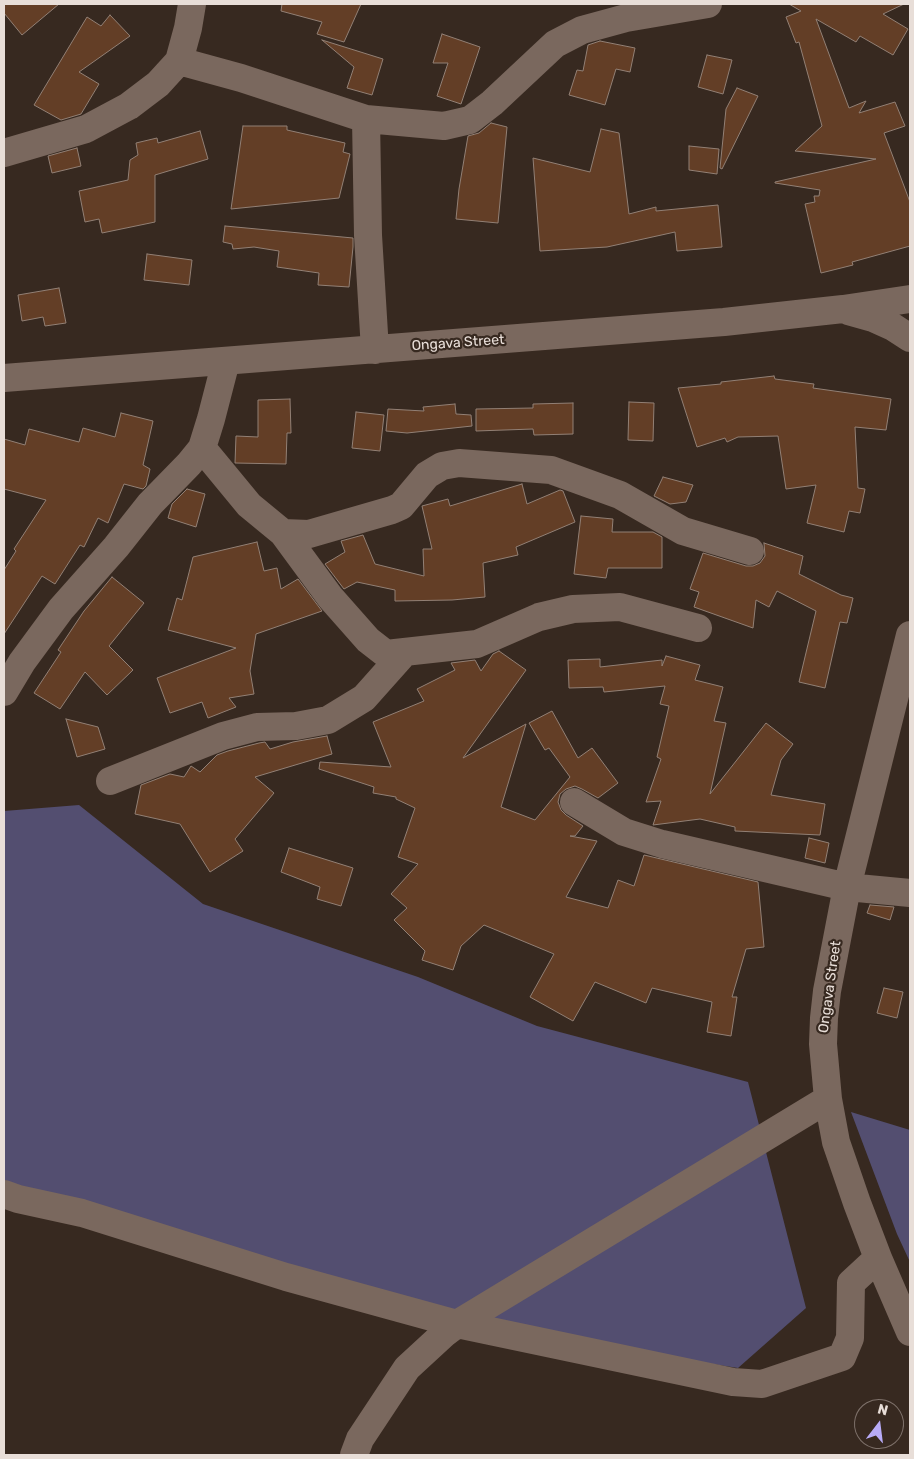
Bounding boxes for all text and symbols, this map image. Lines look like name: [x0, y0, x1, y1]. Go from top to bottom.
street label: Ongava Street: [411, 331, 505, 355]
street label: Ongava Street: [815, 940, 845, 1034]
north arrow: [854, 1399, 904, 1449]
text: N: [876, 1400, 890, 1420]

